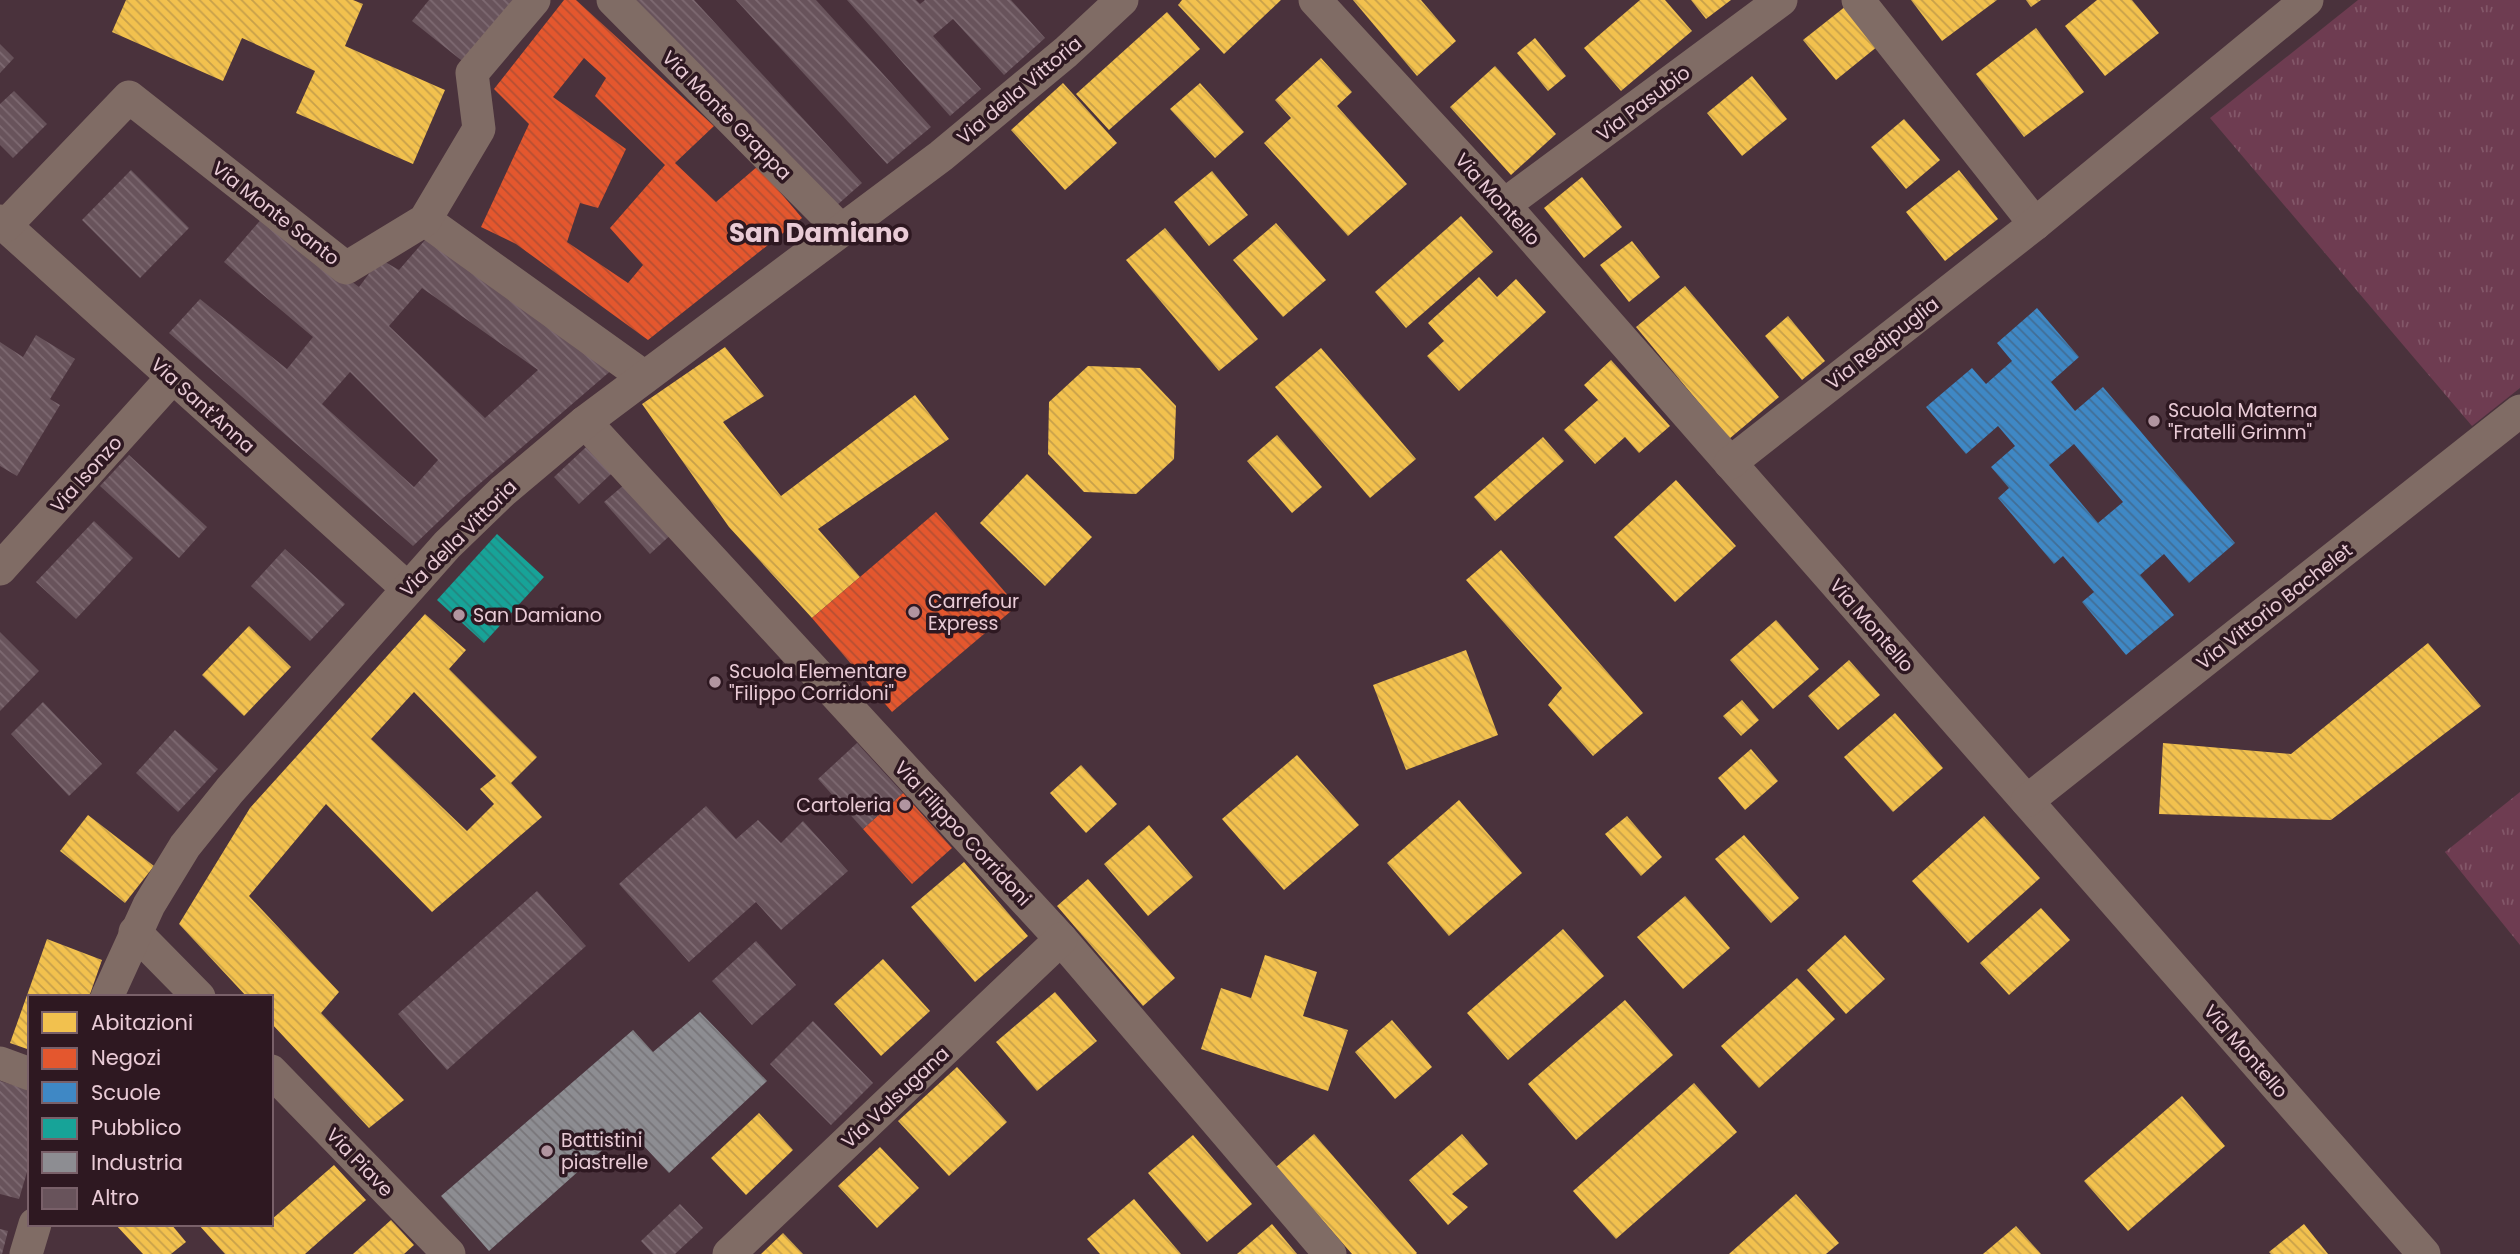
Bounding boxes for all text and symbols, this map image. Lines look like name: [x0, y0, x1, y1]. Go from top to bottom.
street label: Via della Vittoria: [951, 30, 1088, 151]
street label: Via Monte Grappa: [656, 45, 797, 186]
street label: Via Pasubio: [1591, 59, 1696, 148]
street label: Via Montello: [1449, 147, 1547, 252]
street label: Via Monte Santo: [206, 155, 345, 272]
district label: San Damiano: [729, 215, 909, 251]
street label: Via Redipuglia: [1820, 291, 1944, 396]
street label: Via Sant'Anna: [145, 351, 261, 459]
place label: Scuola Materna "Fratelli Grimm": [2168, 397, 2318, 446]
marker: Scuola Materna "Fratelli Grimm": [2146, 413, 2162, 429]
street label: Via Isonzo: [45, 430, 128, 519]
street label: Via della Vittoria: [394, 474, 523, 603]
street label: Via Vittorio Bachelet: [2191, 537, 2358, 676]
street label: Via Montello: [1823, 573, 1920, 678]
place label: Carrefour Express: [928, 588, 1019, 637]
place label: San Damiano: [473, 602, 602, 629]
marker: Carrefour Express: [906, 604, 922, 620]
marker: San Damiano: [451, 607, 467, 623]
place label: Scuola Elementare "Filippo Corridoni": [729, 658, 907, 707]
marker: Scuola Elementare "Filippo Corridoni": [707, 674, 723, 690]
street label: Via Filippo Corridoni: [888, 755, 1037, 912]
place label: Cartoleria: [796, 792, 891, 819]
marker: Cartoleria: [897, 797, 913, 813]
legend: [28, 995, 273, 1226]
street label: Via Montello: [2197, 999, 2294, 1104]
text: Abitazioni: [91, 1008, 193, 1037]
street label: Via Valsugana: [835, 1040, 955, 1154]
text: Negozi: [91, 1043, 161, 1072]
text: Scuole: [91, 1078, 161, 1107]
text: Pubblico: [91, 1113, 182, 1142]
street label: Via Piave: [320, 1122, 399, 1203]
place label: Battistini piastrelle: [561, 1127, 648, 1176]
marker: Battistini piastrelle: [539, 1143, 555, 1159]
text: Industria: [91, 1148, 183, 1177]
text: Altro: [91, 1183, 139, 1212]

